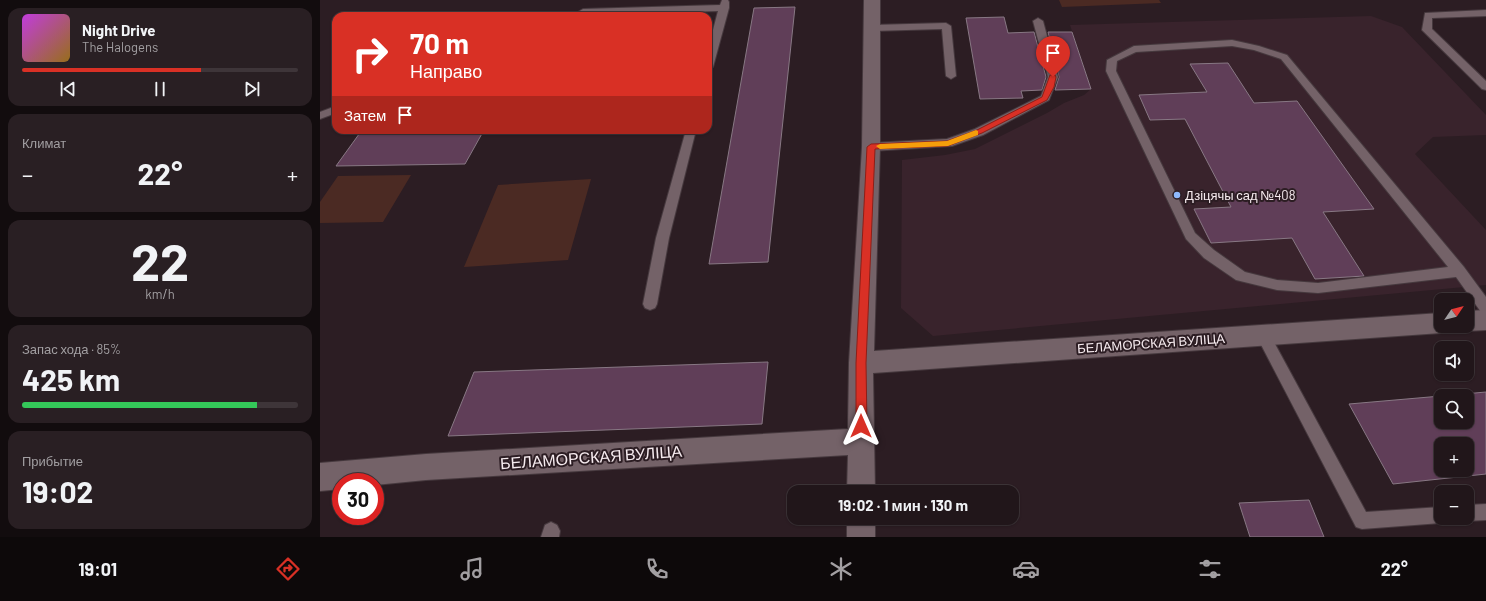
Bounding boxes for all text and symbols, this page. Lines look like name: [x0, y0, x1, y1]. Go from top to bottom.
text: Night Drive: [82, 21, 155, 39]
text: 70 m: [410, 26, 469, 60]
icon: right: [344, 28, 396, 80]
pin: [1036, 36, 1070, 77]
text: The Halogens: [82, 39, 158, 55]
icon: arrive: [1042, 42, 1064, 64]
text: Направо: [410, 60, 482, 82]
icon: previous: [57, 78, 79, 100]
icon: pause: [149, 78, 171, 100]
icon: next: [241, 78, 263, 100]
icon: arrive: [394, 104, 416, 126]
text: Затем: [344, 106, 386, 124]
text: Климат: [22, 135, 66, 151]
text: 22°: [138, 155, 182, 191]
text: −: [22, 161, 33, 187]
text: +: [287, 161, 298, 187]
place label: Дзіцячы сад №408: [1185, 187, 1295, 203]
marker: Дзіцячы сад №408: [1172, 190, 1182, 200]
text: 22: [131, 229, 189, 291]
text: km/h: [145, 286, 175, 302]
north arrow: [1434, 293, 1474, 333]
map controls: [1434, 293, 1474, 525]
street label: БЕЛАМОРСКАЯ ВУЛІЦА: [1077, 330, 1226, 356]
text: Запас хода · 85%: [22, 341, 121, 357]
button: sound: [1434, 341, 1474, 381]
text: 425 km: [22, 361, 120, 397]
button: search: [1434, 389, 1474, 429]
position arrow: [840, 405, 882, 447]
button: +: [1434, 437, 1474, 477]
street label: БЕЛАМОРСКАЯ ВУЛІЦА: [499, 441, 683, 472]
text: Прибытие: [22, 453, 83, 469]
text: 19:02: [22, 473, 93, 509]
speed limit sign: 30: [332, 473, 384, 525]
button: −: [1434, 485, 1474, 525]
text: 19:02 · 1 мин · 130 m: [838, 496, 968, 514]
icon: directions: [274, 555, 302, 583]
icon: music: [458, 555, 486, 583]
icon: phone: [643, 555, 671, 583]
icon: climate: [827, 555, 855, 583]
icon: car: [1012, 555, 1040, 583]
icon: filters: [1196, 555, 1224, 583]
text: 19:01: [78, 558, 117, 580]
text: 22°: [1381, 558, 1408, 580]

